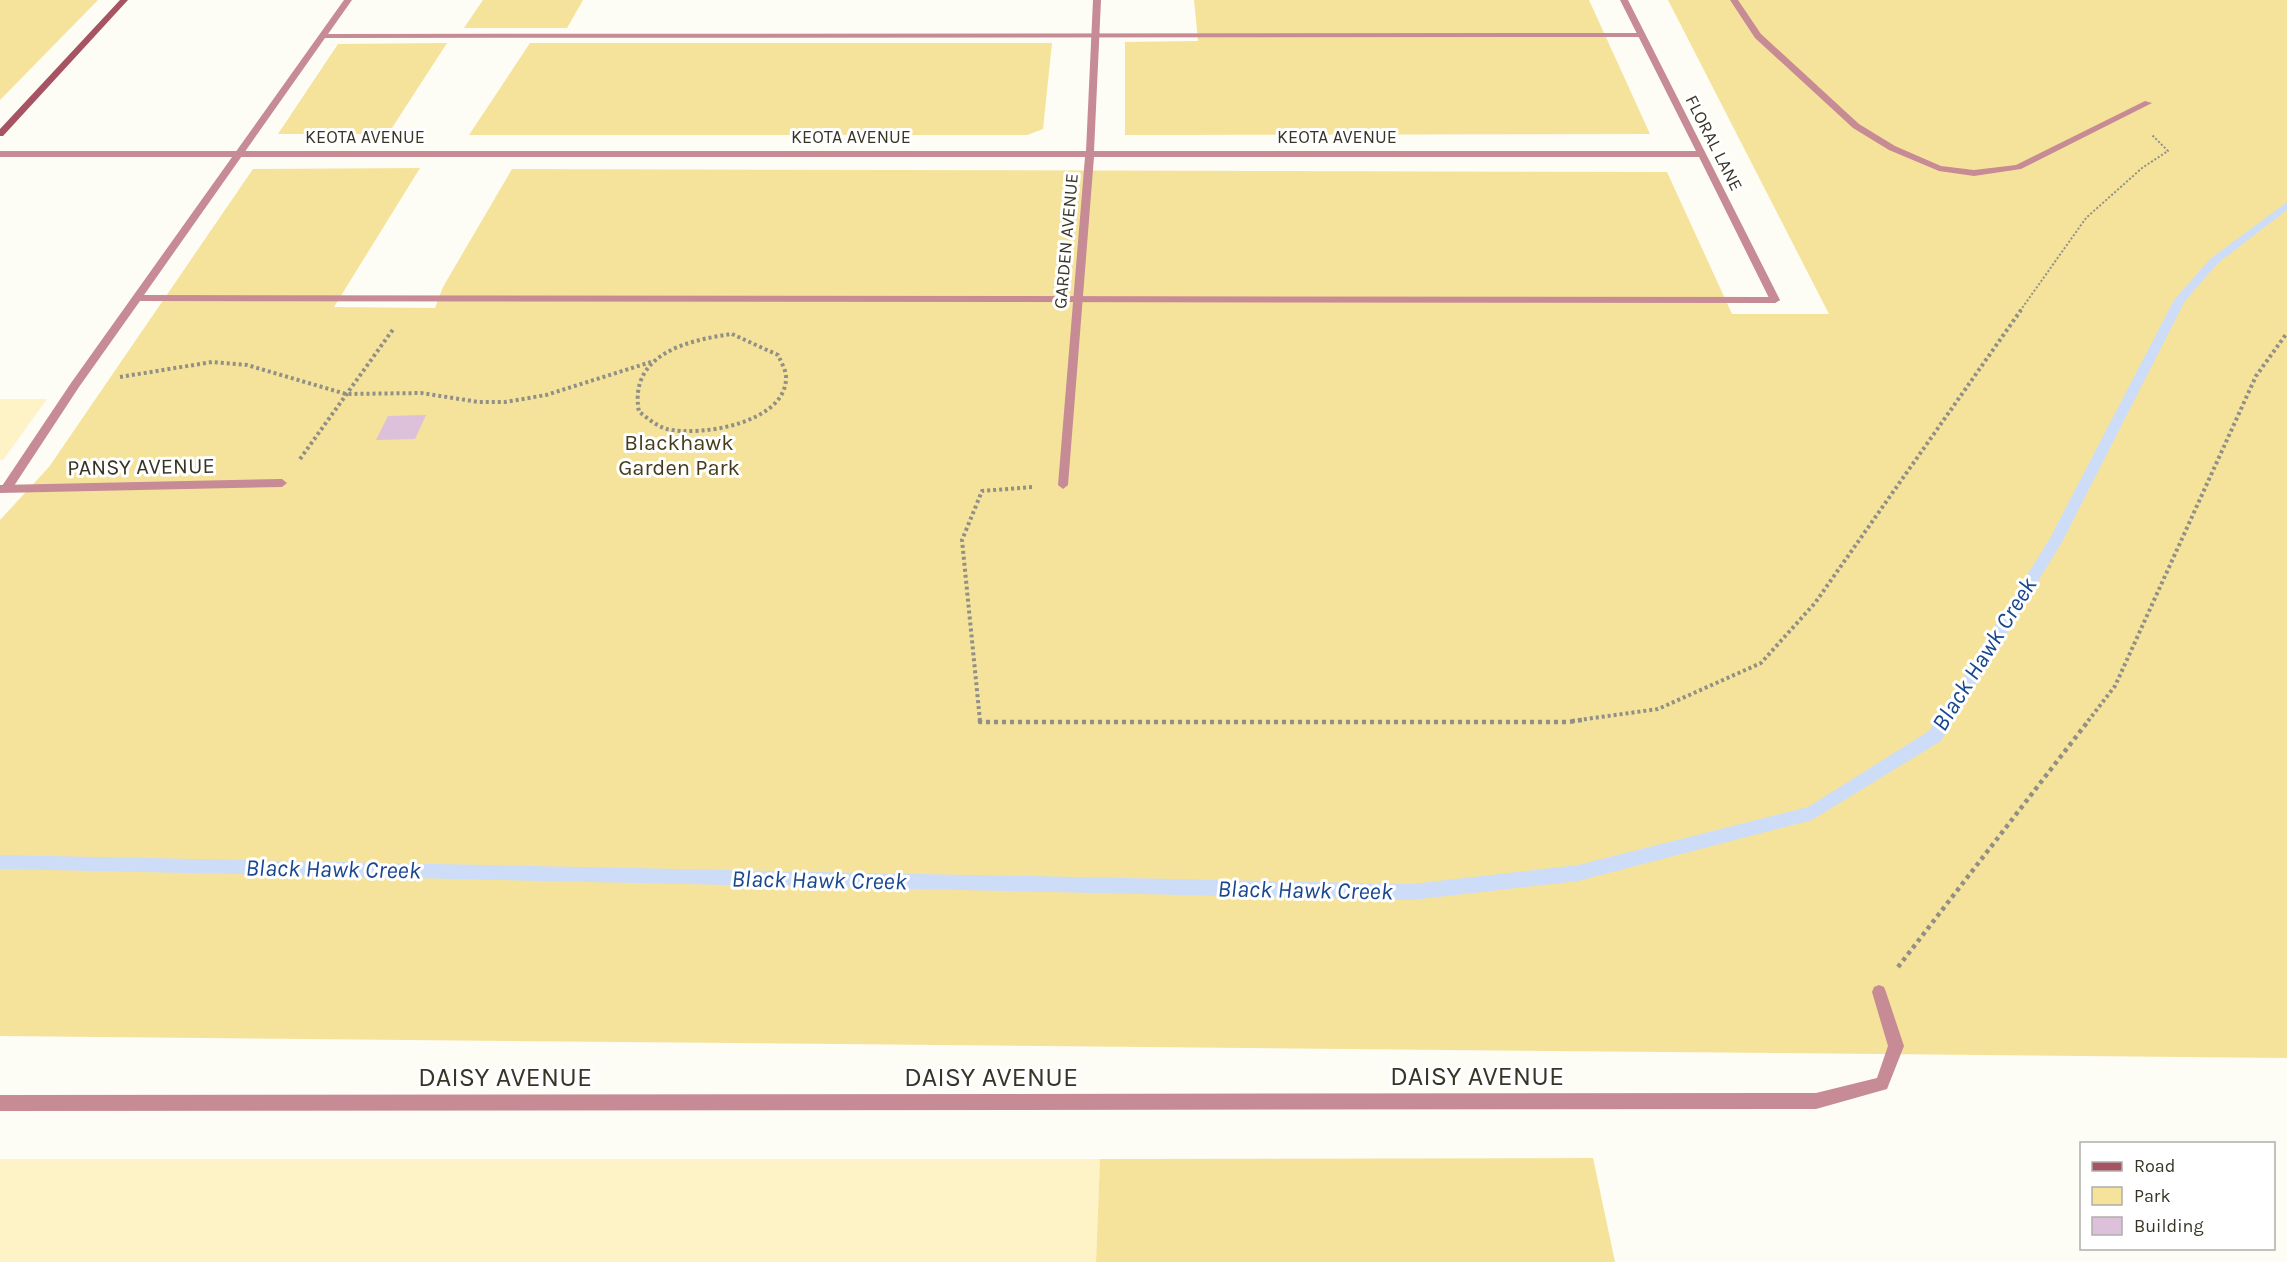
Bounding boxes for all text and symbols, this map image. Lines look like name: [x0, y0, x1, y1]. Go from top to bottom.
street label: FLORAL LANE: [1680, 91, 1748, 195]
street label: KEOTA AVENUE: [305, 126, 425, 148]
street label: KEOTA AVENUE: [791, 126, 911, 148]
street label: KEOTA AVENUE: [1277, 126, 1397, 148]
street label: GARDEN AVENUE: [1049, 172, 1083, 310]
park label: Blackhawk Garden Park: [618, 430, 740, 481]
street label: PANSY AVENUE: [67, 453, 215, 481]
water label: Black Hawk Creek: [1926, 572, 2043, 736]
water label: Black Hawk Creek: [245, 853, 422, 885]
water label: Black Hawk Creek: [731, 864, 908, 896]
water label: Black Hawk Creek: [1217, 874, 1394, 906]
street label: DAISY AVENUE: [1390, 1060, 1564, 1092]
street label: DAISY AVENUE: [418, 1061, 592, 1093]
street label: DAISY AVENUE: [904, 1061, 1078, 1093]
legend: [2080, 1142, 2275, 1250]
text: Road: [2134, 1155, 2175, 1177]
text: Park: [2134, 1185, 2171, 1207]
text: Building: [2134, 1215, 2204, 1237]

